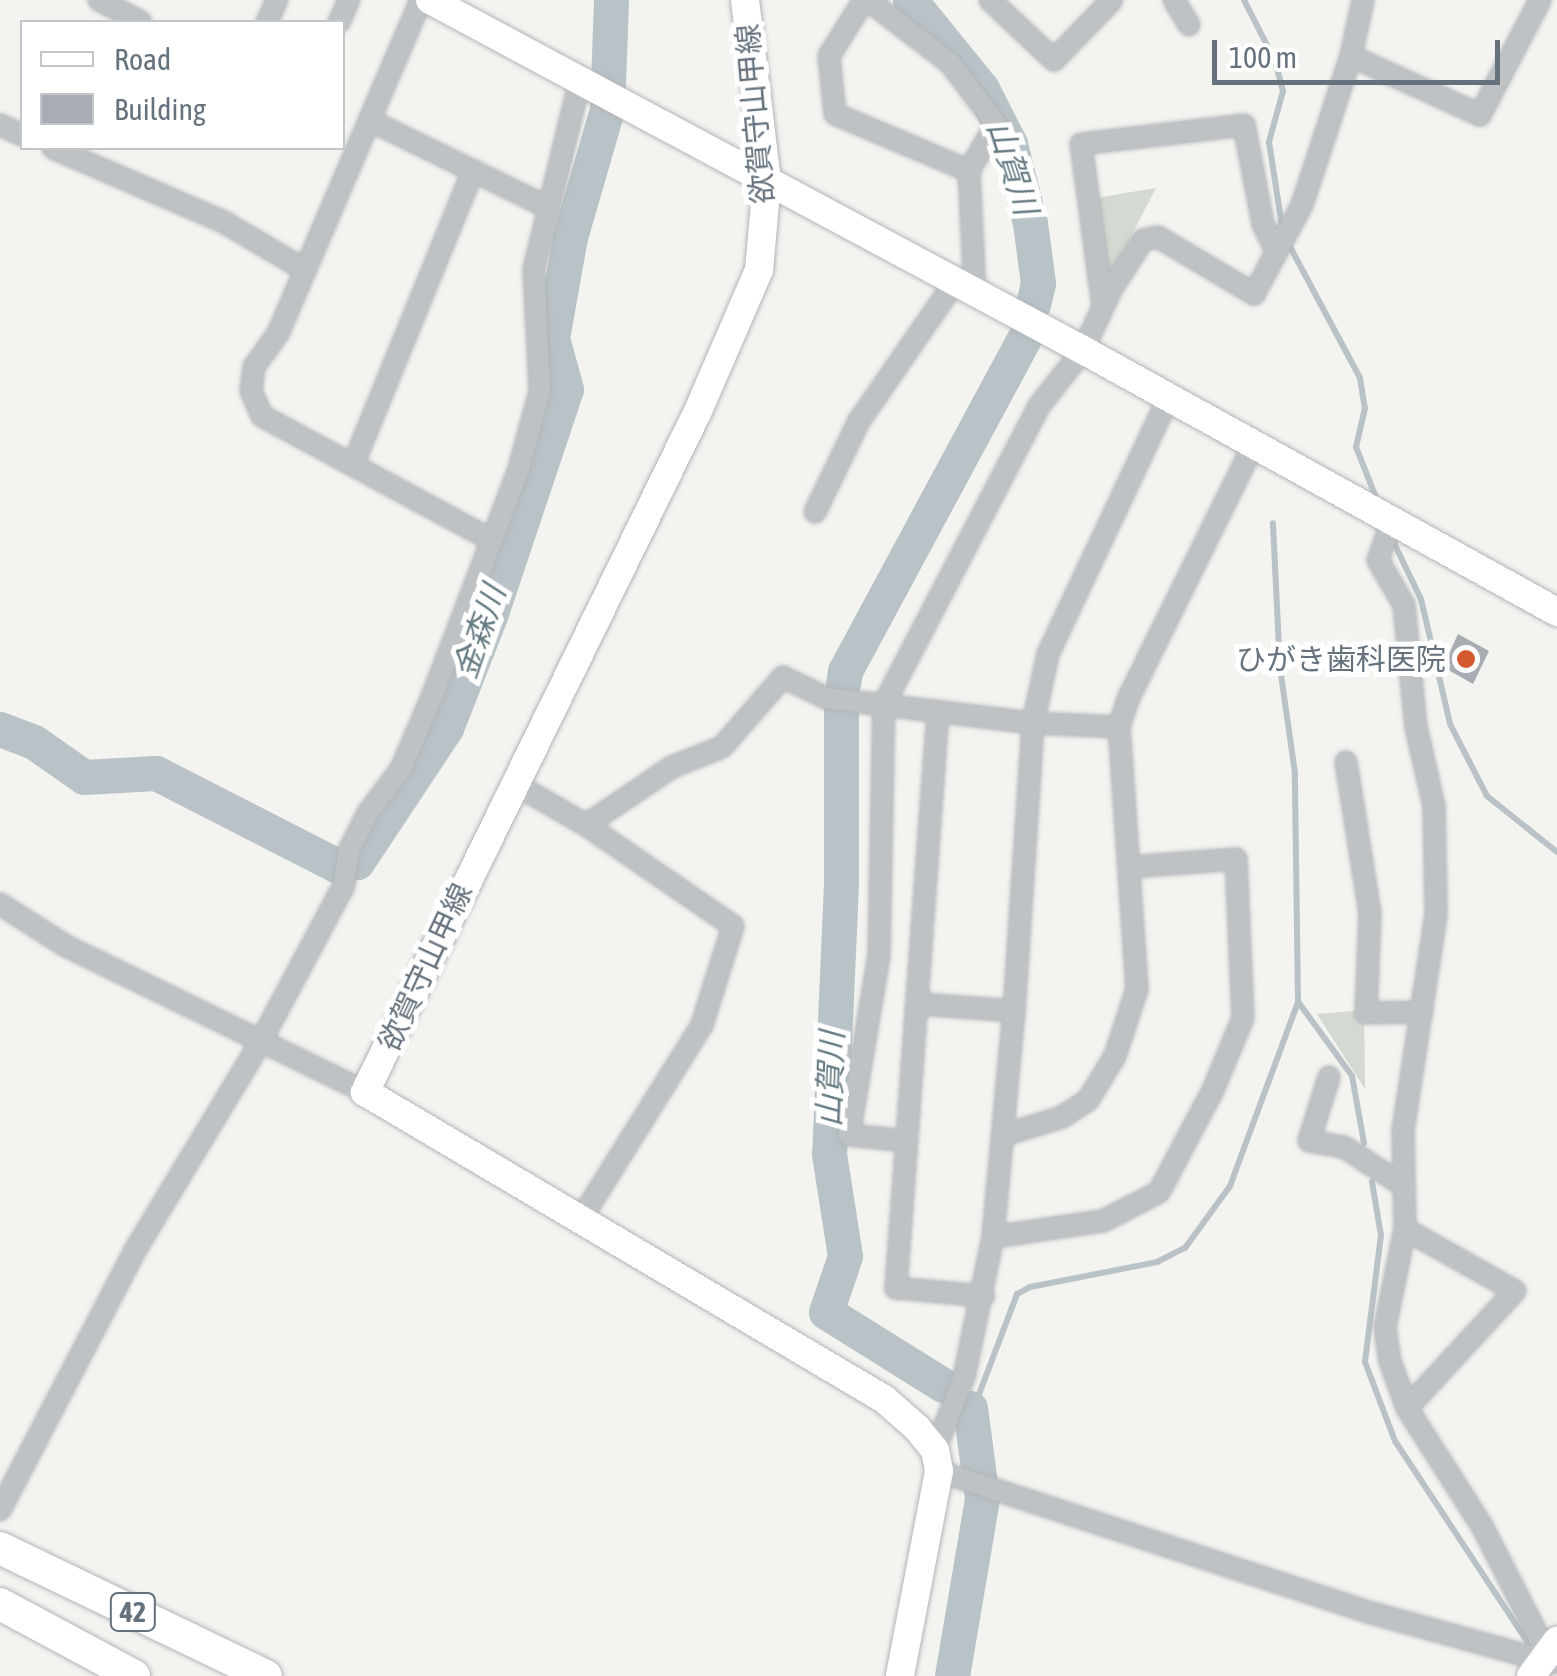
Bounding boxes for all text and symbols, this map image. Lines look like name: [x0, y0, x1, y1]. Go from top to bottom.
legend: [20, 20, 345, 150]
scale bar: [1217, 20, 1504, 82]
street label: 欲賀守山甲線: [729, 23, 781, 205]
text: 100 m: [1229, 40, 1297, 74]
text: Road: [114, 42, 171, 76]
text: Building: [114, 92, 206, 126]
water label: 山賀川: [979, 116, 1045, 220]
water label: 金森川: [446, 580, 514, 684]
place label: ひがき歯科医院: [1236, 641, 1446, 677]
marker: ひがき歯科医院: [1455, 648, 1477, 670]
street label: 欲賀守山甲線: [371, 878, 479, 1056]
water label: 山賀川: [810, 1030, 852, 1128]
road number: 42: [108, 1589, 158, 1635]

